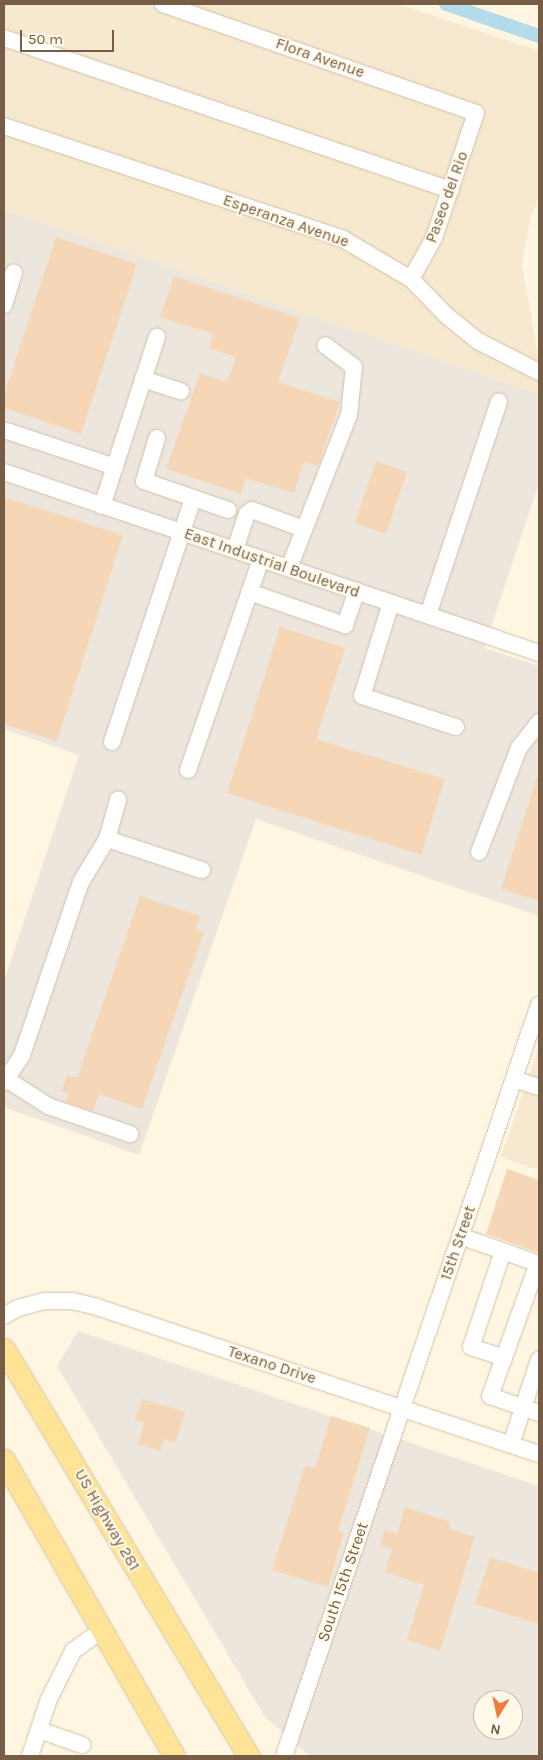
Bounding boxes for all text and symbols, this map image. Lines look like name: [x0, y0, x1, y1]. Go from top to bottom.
scale bar: [22, 20, 116, 52]
text: 50 m: [28, 30, 63, 48]
street label: Flora Avenue: [273, 34, 367, 82]
street label: Paseo del Rio: [422, 149, 472, 245]
street label: Esperanza Avenue: [220, 190, 352, 252]
street label: East Industrial Boulevard: [182, 524, 362, 602]
street label: 15th Street: [436, 1203, 480, 1283]
street label: Texano Drive: [225, 1342, 319, 1388]
street label: US Highway 281: [70, 1466, 144, 1574]
street label: South 15th Street: [314, 1520, 372, 1644]
north arrow: [473, 1690, 523, 1740]
text: N: [489, 1720, 502, 1739]

